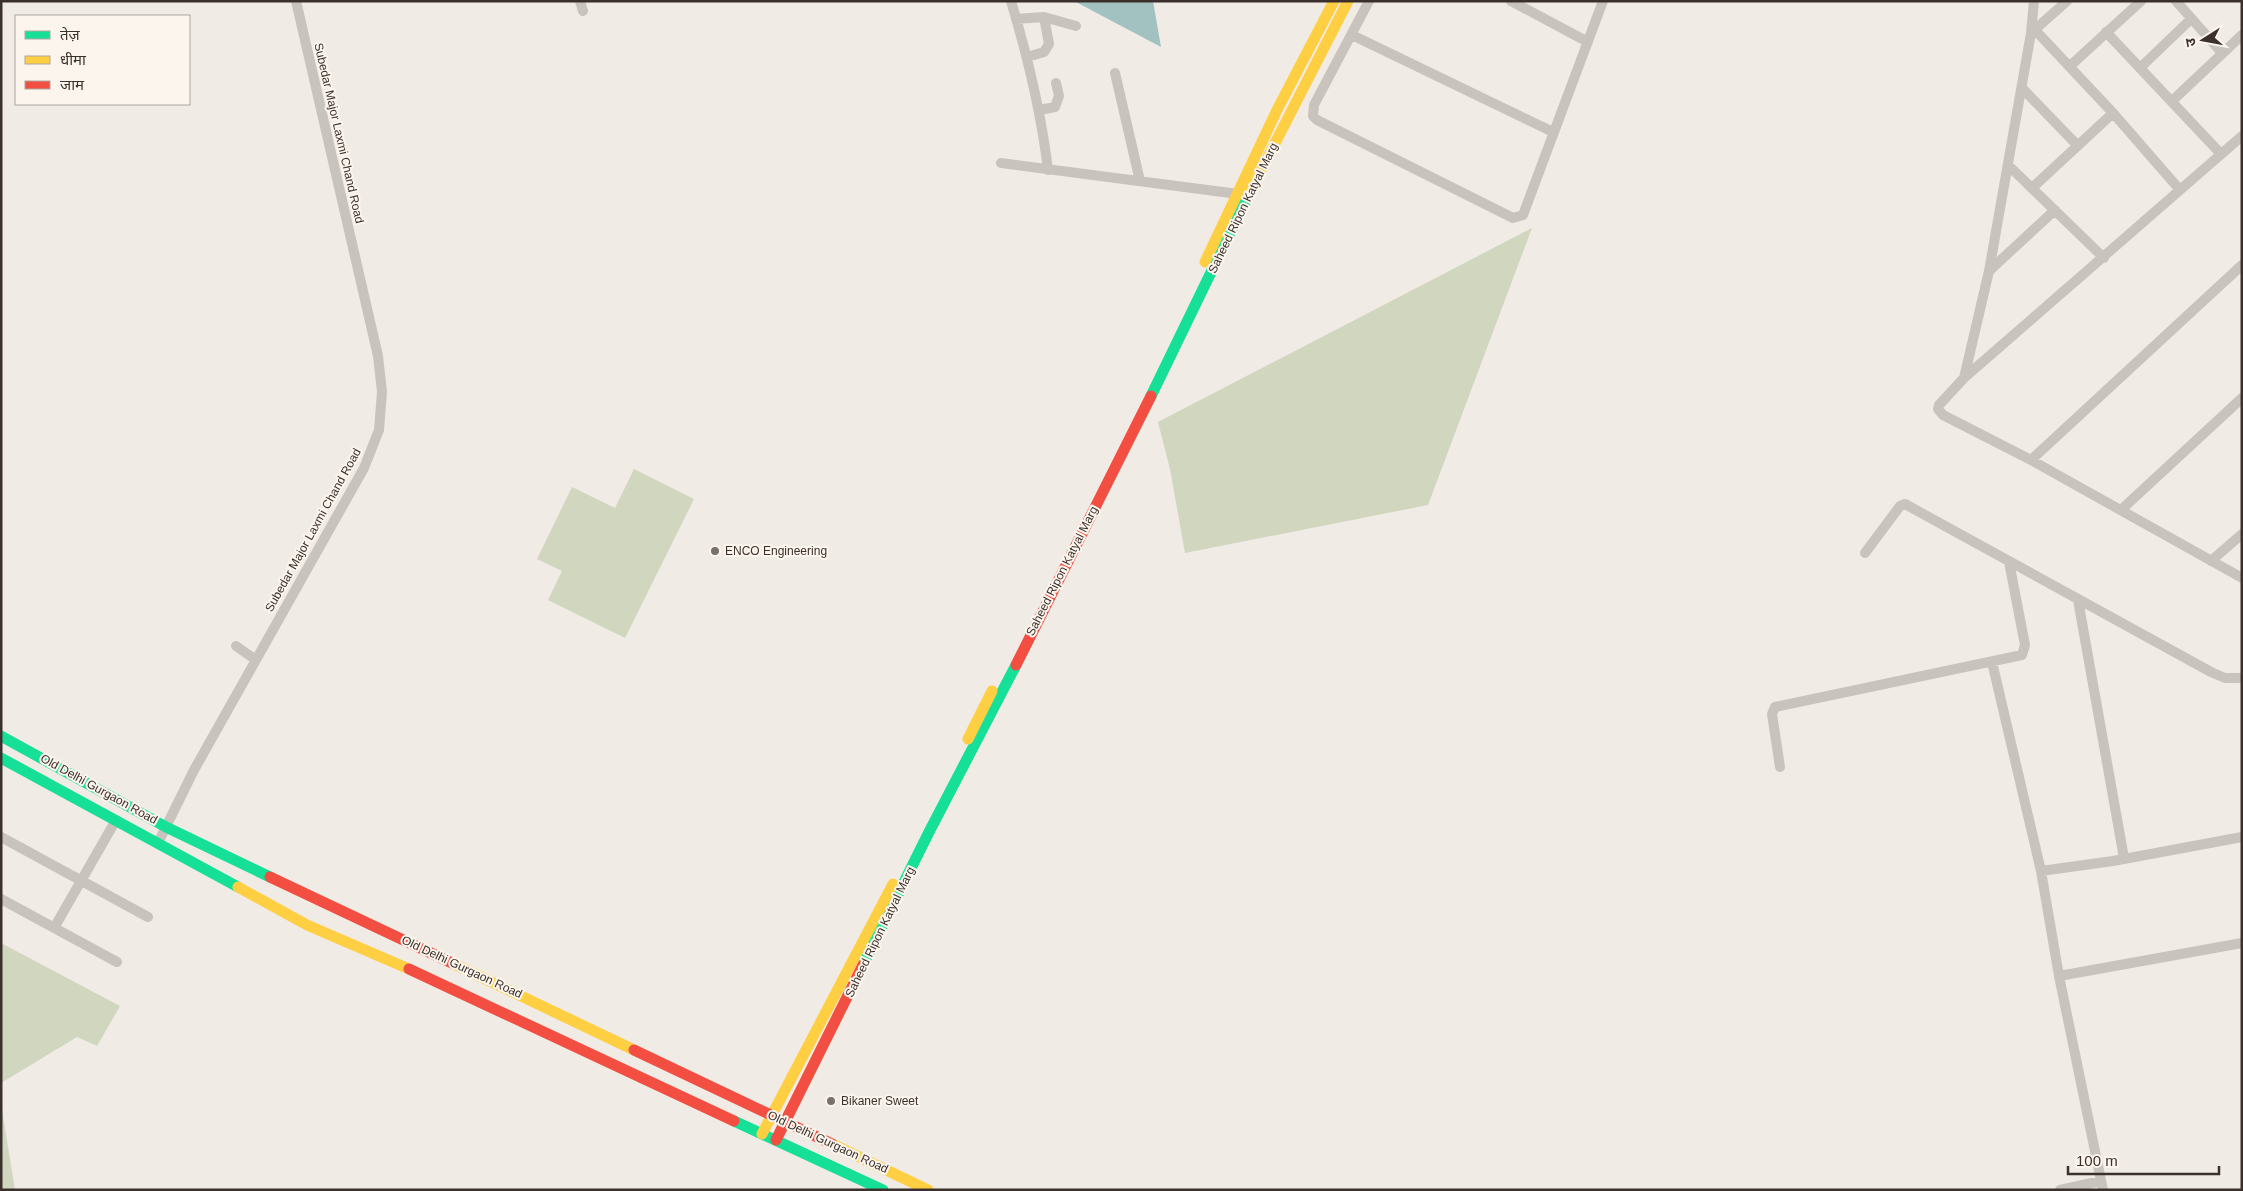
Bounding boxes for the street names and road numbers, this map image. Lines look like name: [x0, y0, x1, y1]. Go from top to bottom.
street label: Subedar Major Laxmi Chand Road: [311, 41, 367, 225]
street label: Saheed Ripon Katyal Marg: [1205, 140, 1281, 276]
street label: Subedar Major Laxmi Chand Road: [262, 446, 364, 614]
street label: Saheed Ripon Katyal Marg: [1023, 504, 1101, 638]
street label: Old Delhi Gurgaon Road: [38, 751, 160, 827]
street label: Saheed Ripon Katyal Marg: [842, 864, 918, 1000]
street label: Old Delhi Gurgaon Road: [399, 933, 525, 1001]
street label: Old Delhi Gurgaon Road: [765, 1108, 891, 1176]

